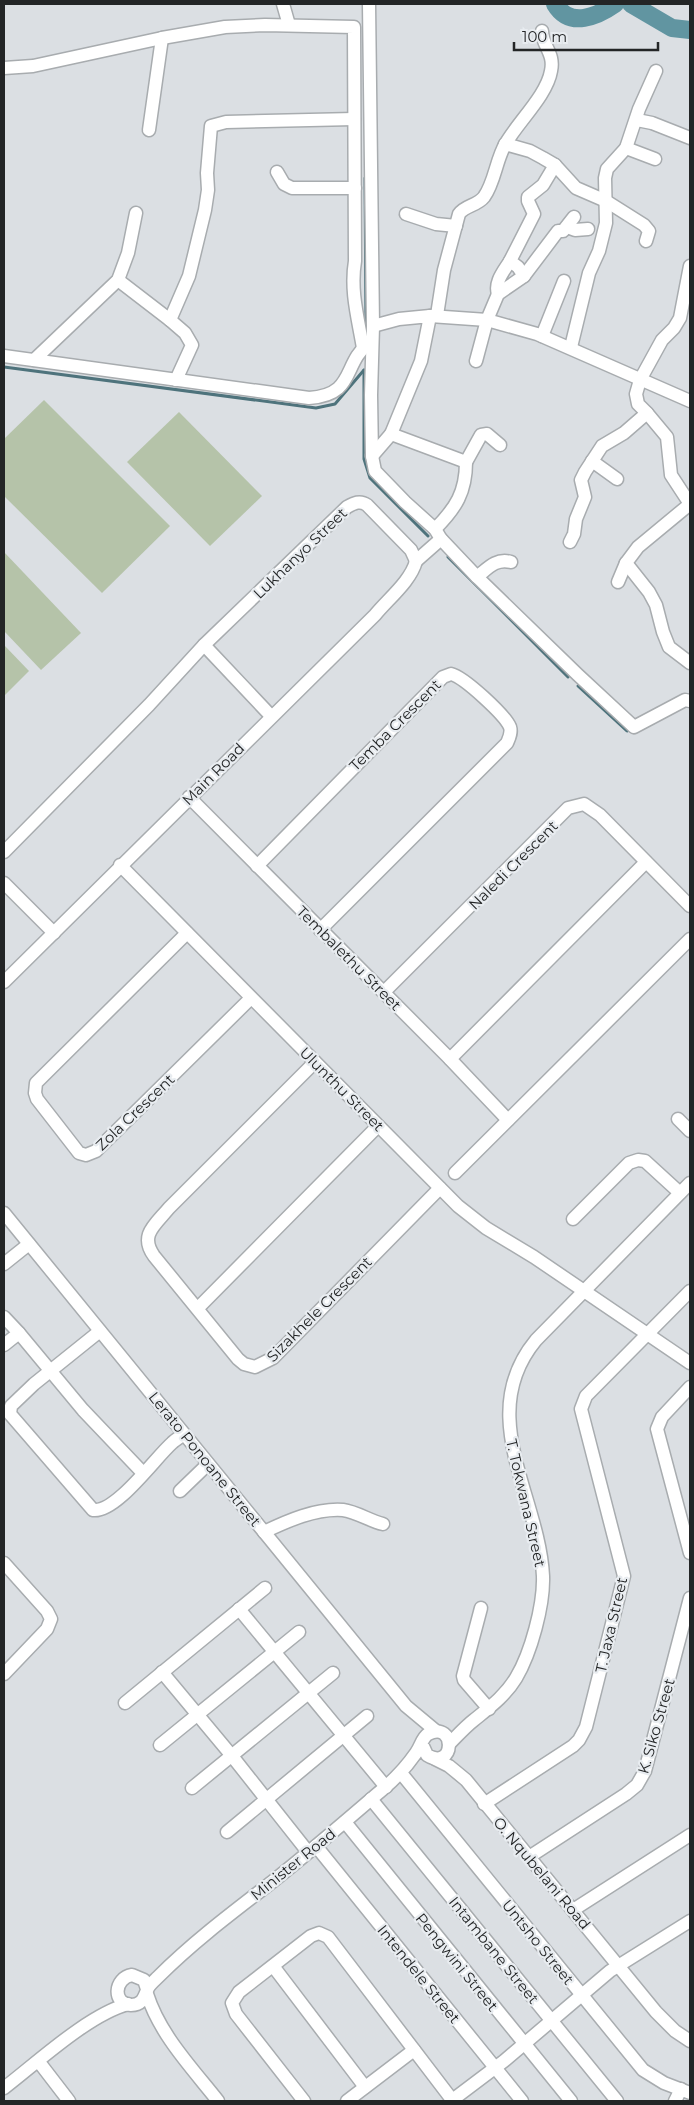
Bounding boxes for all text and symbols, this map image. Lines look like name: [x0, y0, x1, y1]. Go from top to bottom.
scale bar: [514, 20, 658, 52]
text: 100 m: [522, 27, 567, 46]
street label: Lukhanyo Street: [249, 503, 351, 603]
street label: Temba Crescent: [345, 675, 445, 775]
street label: Main Road: [178, 739, 248, 809]
street label: Naledi Crescent: [464, 816, 562, 914]
street label: Tembalethu Street: [293, 902, 405, 1014]
street label: Ulunthu Street: [296, 1043, 388, 1135]
street label: Zola Crescent: [92, 1070, 178, 1154]
street label: Sizakhele Crescent: [262, 1252, 376, 1366]
street label: Lerato Ponoane Street: [145, 1388, 265, 1530]
street label: T. Tokwana Street: [502, 1437, 550, 1569]
street label: T. Jaxa Street: [591, 1575, 631, 1675]
street label: K. Siko Street: [633, 1676, 679, 1776]
street label: O. Nqubelani Road: [489, 1813, 595, 1933]
street label: Minister Road: [247, 1824, 339, 1904]
street label: Intambane Street: [445, 1892, 543, 2008]
street label: Untsho Street: [498, 1896, 578, 1988]
street label: Pengwini Street: [412, 1909, 502, 2015]
street label: Intendele Street: [373, 1921, 465, 2027]

